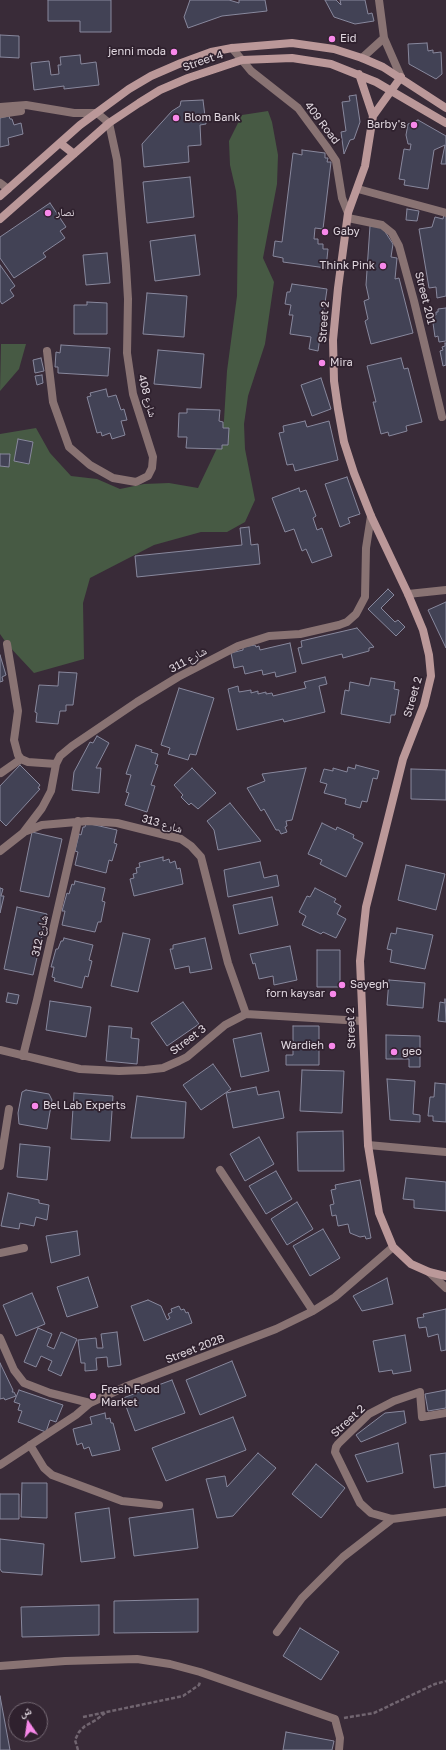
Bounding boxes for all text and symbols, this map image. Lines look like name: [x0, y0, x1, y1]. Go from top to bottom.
place label: Eid: [340, 32, 356, 46]
marker: Eid: [327, 34, 337, 44]
place label: jenni moda: [108, 45, 166, 59]
marker: jenni moda: [169, 47, 179, 57]
street label: Street 4: [181, 48, 225, 74]
street label: 409 Road: [302, 99, 342, 147]
place label: Blom Bank: [184, 111, 240, 125]
marker: Blom Bank: [171, 113, 181, 123]
place label: Barby's: [367, 118, 406, 132]
marker: Barby's: [409, 120, 419, 130]
place label: نصار: [56, 206, 75, 220]
marker: نصار: [43, 208, 53, 218]
place label: Gaby: [333, 225, 360, 239]
marker: Gaby: [320, 227, 330, 237]
place label: Think Pink: [320, 259, 375, 273]
marker: Think Pink: [378, 261, 388, 271]
street label: Street 201: [412, 270, 438, 326]
street label: Street 2: [316, 301, 332, 343]
place label: Mira: [330, 356, 353, 370]
marker: Mira: [317, 358, 327, 368]
street label: شارع 408: [135, 373, 159, 419]
street label: شارع 311: [167, 644, 209, 676]
street label: Street 2: [401, 675, 425, 719]
street label: شارع 313: [140, 812, 184, 836]
street label: شارع 312: [29, 914, 51, 958]
place label: Sayegh: [350, 978, 389, 992]
marker: Sayegh: [337, 980, 347, 990]
place label: forn kaysar: [266, 987, 325, 1001]
marker: forn kaysar: [328, 989, 338, 999]
street label: Street 2: [344, 1007, 358, 1049]
street label: Street 3: [167, 1022, 209, 1058]
place label: Wardieh: [281, 1039, 324, 1053]
marker: Wardieh: [327, 1041, 337, 1051]
place label: geo: [402, 1045, 422, 1059]
marker: geo: [389, 1047, 399, 1057]
place label: Bel Lab Experts: [43, 1099, 126, 1113]
marker: Bel Lab Experts: [30, 1101, 40, 1111]
street label: Street 202B: [164, 1332, 226, 1366]
place label: Fresh Food Market: [101, 1383, 160, 1409]
marker: Fresh Food Market: [88, 1391, 98, 1401]
street label: Street 2: [328, 1402, 368, 1440]
north arrow: [8, 1702, 48, 1742]
text: ش: [18, 1703, 33, 1718]

